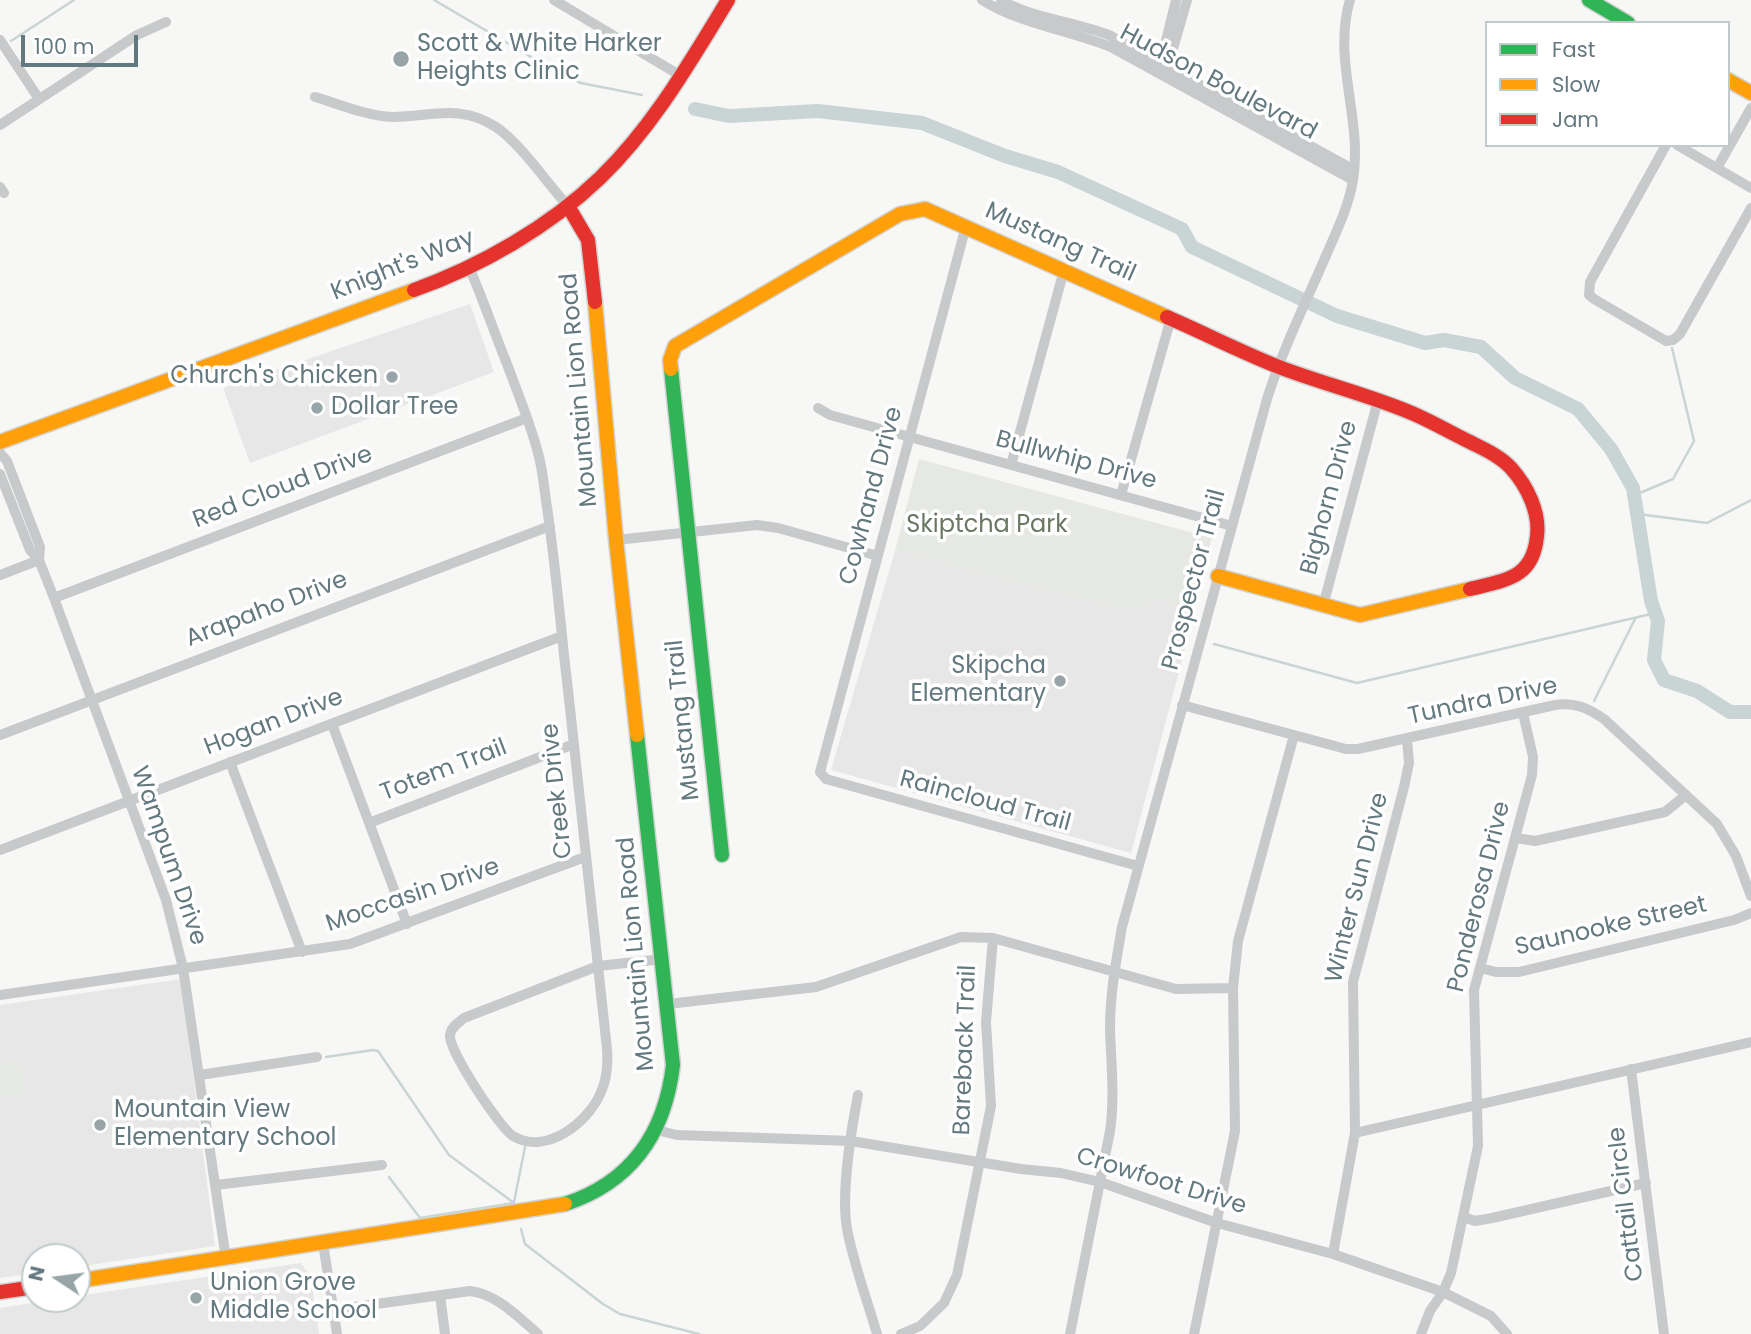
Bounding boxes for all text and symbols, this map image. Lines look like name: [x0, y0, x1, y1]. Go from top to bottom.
street label: Hudson Boulevard: [1115, 19, 1321, 147]
scale bar: [24, 21, 142, 65]
legend: [1485, 21, 1730, 147]
place label: Scott & White Harker Heights Clinic: [417, 31, 662, 87]
text: 100 m: [34, 32, 94, 61]
text: Fast: [1552, 35, 1595, 64]
marker: Scott & White Harker Heights Clinic: [391, 49, 411, 69]
text: Slow: [1552, 70, 1600, 99]
text: Jam: [1552, 105, 1599, 134]
street label: Mustang Trail: [980, 197, 1140, 289]
street label: Knight's Way: [327, 224, 479, 308]
street label: Mountain Lion Road: [555, 272, 605, 508]
place label: Church's Chicken: [170, 363, 378, 391]
marker: Church's Chicken: [384, 369, 400, 385]
place label: Dollar Tree: [331, 394, 458, 422]
marker: Dollar Tree: [309, 400, 325, 416]
street label: Cowhand Drive: [834, 404, 910, 588]
street label: Bighorn Drive: [1296, 418, 1364, 578]
street label: Bullwhip Drive: [992, 426, 1160, 496]
street label: Red Cloud Drive: [189, 441, 377, 535]
street label: Prospector Trail: [1157, 487, 1233, 673]
park label: Skiptcha Park: [906, 512, 1068, 540]
street label: Arapaho Drive: [182, 566, 352, 654]
street label: Mustang Trail: [661, 638, 707, 802]
place label: Skipcha Elementary: [911, 653, 1046, 709]
street label: Tundra Drive: [1406, 672, 1560, 732]
marker: Skipcha Elementary: [1052, 673, 1068, 689]
street label: Hogan Drive: [201, 683, 347, 763]
street label: Creek Drive: [537, 722, 579, 860]
street label: Totem Trail: [377, 734, 511, 808]
street label: Wampum Drive: [124, 763, 212, 949]
street label: Raincloud Trail: [896, 765, 1074, 839]
street label: Winter Sun Drive: [1320, 790, 1396, 986]
street label: Ponderosa Drive: [1442, 799, 1518, 995]
street label: Mountain Lion Road: [612, 836, 662, 1072]
street label: Moccasin Drive: [322, 853, 504, 939]
street label: Saunooke Street: [1512, 891, 1710, 963]
street label: Bareback Trail: [949, 964, 983, 1136]
place label: Mountain View Elementary School: [114, 1097, 337, 1153]
marker: Mountain View Elementary School: [92, 1117, 108, 1133]
street label: Cattail Circle: [1603, 1125, 1651, 1283]
street label: Crowfoot Drive: [1072, 1142, 1250, 1222]
north arrow: [21, 1243, 91, 1313]
text: N: [22, 1264, 52, 1284]
place label: Union Grove Middle School: [210, 1270, 377, 1326]
marker: Union Grove Middle School: [188, 1290, 204, 1306]

